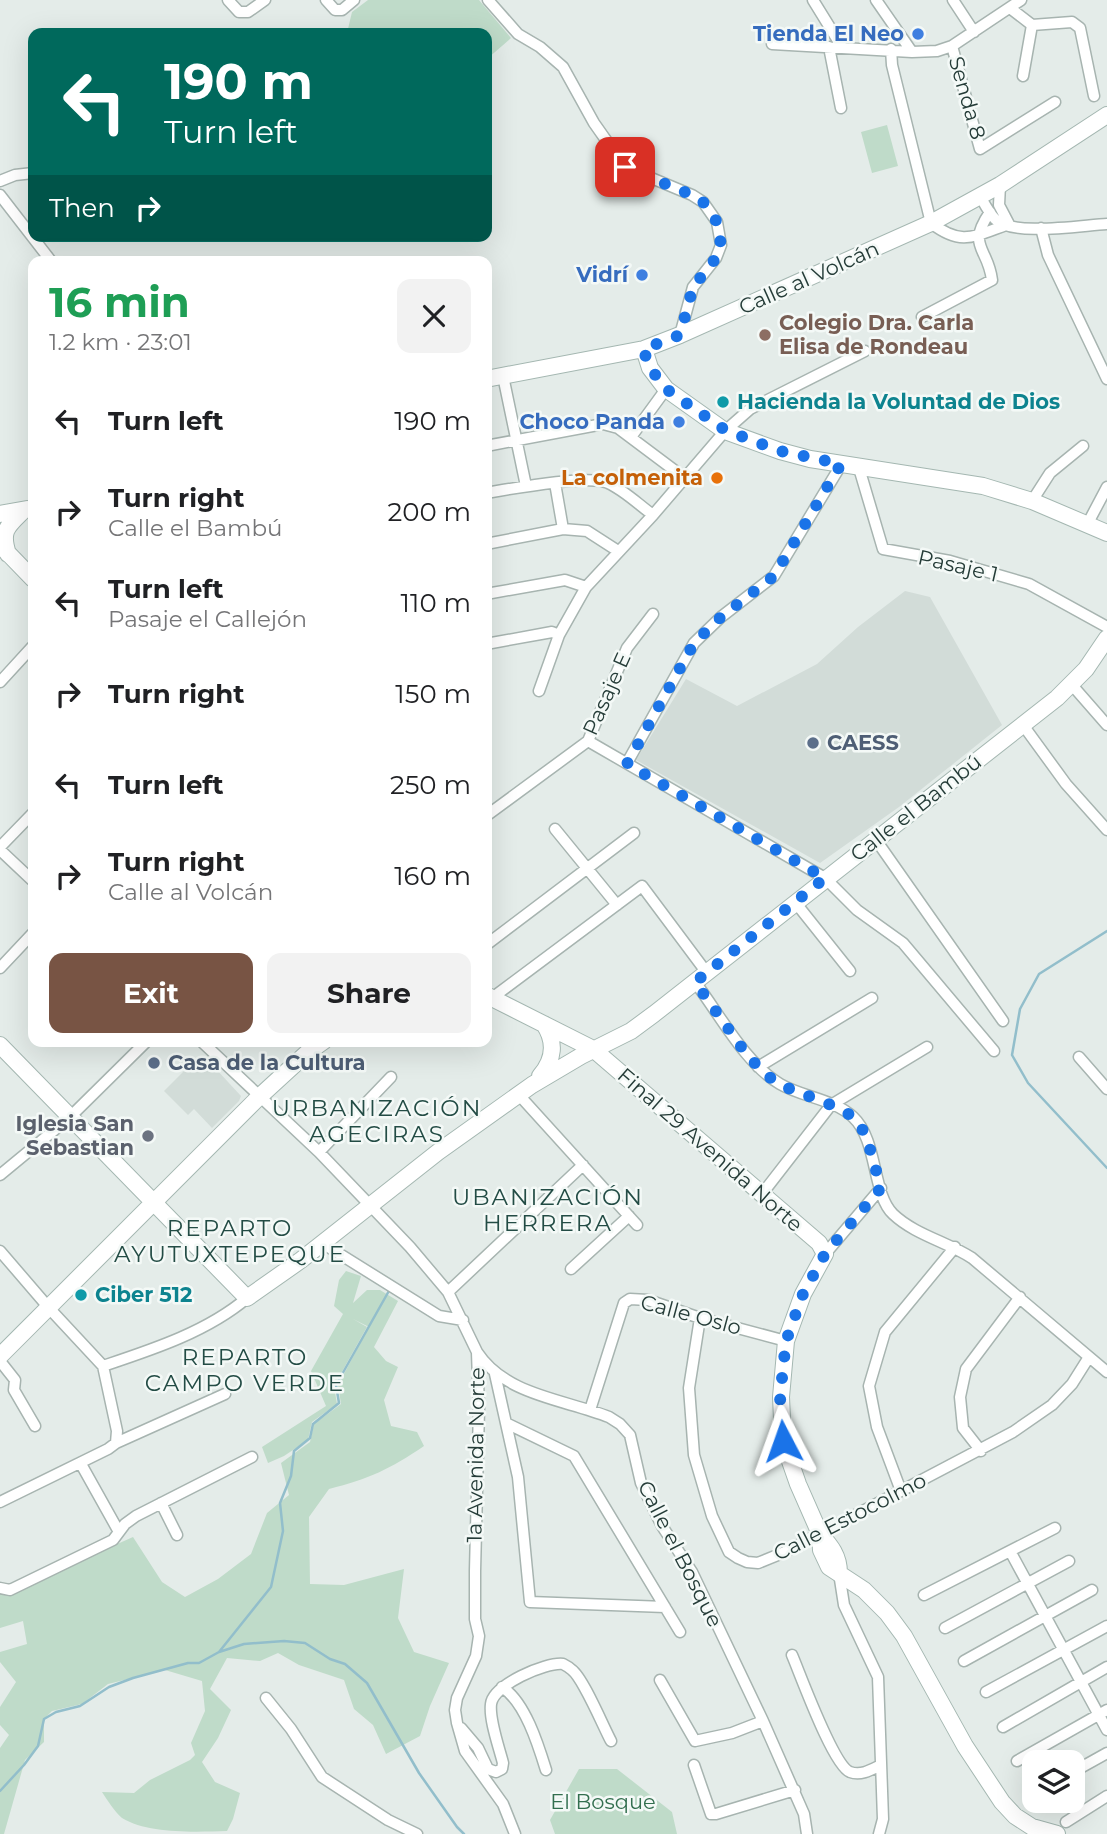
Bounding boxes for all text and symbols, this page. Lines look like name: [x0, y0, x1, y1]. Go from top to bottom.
place label: Tienda El Neo: [753, 21, 904, 46]
marker: Tienda El Neo: [910, 26, 926, 42]
text: 190 m: [164, 52, 313, 111]
street label: Senda 8: [944, 53, 991, 142]
icon: left: [49, 56, 140, 147]
text: Turn left: [164, 112, 298, 151]
pin: [595, 137, 655, 197]
icon: arrive: [606, 148, 644, 186]
icon: right: [129, 189, 167, 227]
text: Then: [49, 192, 115, 224]
street label: Calle al Volcán: [735, 235, 883, 320]
place label: Vidrí: [575, 262, 630, 287]
marker: Vidrí: [634, 267, 650, 283]
text: 16 min: [49, 276, 190, 328]
button: close: [397, 279, 471, 353]
place label: Colegio Dra. Carla Elisa de Rondeau: [779, 310, 974, 359]
marker: Colegio Dra. Carla Elisa de Rondeau: [757, 327, 773, 343]
text: 1.2 km · 23:01: [49, 328, 192, 356]
place label: Hacienda la Voluntad de Dios: [737, 389, 1060, 414]
marker: Hacienda la Voluntad de Dios: [715, 394, 731, 410]
icon: left: [49, 402, 87, 440]
text: Turn left: [108, 405, 224, 437]
text: 190 m: [394, 405, 471, 437]
place label: Choco Panda: [519, 409, 665, 434]
marker: Choco Panda: [671, 414, 687, 430]
place label: La colmenita: [561, 465, 703, 490]
marker: La colmenita: [709, 470, 725, 486]
text: Turn right: [108, 482, 244, 514]
icon: right: [49, 493, 87, 531]
text: 200 m: [387, 496, 471, 528]
text: Calle el Bambú: [108, 514, 282, 542]
street label: Pasaje 1: [916, 544, 1001, 587]
text: Turn left: [108, 573, 224, 605]
icon: left: [49, 584, 87, 622]
text: 110 m: [401, 587, 471, 619]
text: Pasaje el Callejón: [108, 605, 307, 633]
street label: Pasaje E: [577, 649, 636, 739]
icon: right: [49, 675, 87, 713]
text: Turn right: [108, 678, 244, 710]
text: 150 m: [395, 678, 471, 710]
place label: CAESS: [827, 730, 899, 755]
marker: CAESS: [805, 735, 821, 751]
street label: Calle el Bambú: [845, 749, 986, 866]
icon: left: [49, 766, 87, 804]
text: Turn left: [108, 769, 224, 801]
text: 250 m: [390, 769, 471, 801]
text: Turn right: [108, 846, 244, 878]
icon: right: [49, 857, 87, 895]
text: 160 m: [394, 860, 471, 892]
text: Calle al Volcán: [108, 878, 273, 906]
button: Exit: [49, 953, 253, 1033]
button: Share: [267, 953, 471, 1033]
place label: Casa de la Cultura: [168, 1050, 366, 1075]
marker: Casa de la Cultura: [146, 1055, 162, 1071]
street label: Final 29 Avenida Norte: [613, 1062, 808, 1237]
district label: URBANIZACIÓN AGECIRAS: [272, 1094, 482, 1148]
place label: Iglesia San Sebastian: [16, 1111, 134, 1160]
marker: Iglesia San Sebastian: [140, 1128, 156, 1144]
district label: UBANIZACIÓN HERRERA: [452, 1183, 644, 1237]
district label: REPARTO AYUTUXTEPEQUE: [114, 1214, 346, 1268]
place label: Ciber 512: [95, 1282, 192, 1307]
marker: Ciber 512: [73, 1287, 89, 1303]
street label: Calle Oslo: [638, 1289, 744, 1340]
district label: REPARTO CAMPO VERDE: [145, 1343, 345, 1397]
street label: 1a Avenida Norte: [461, 1367, 490, 1543]
position arrow: [746, 1404, 820, 1478]
street label: Calle Estocolmo: [769, 1467, 930, 1566]
street label: Calle el Bosque: [633, 1476, 728, 1631]
map controls: [1022, 1750, 1085, 1813]
button: layers: [1022, 1750, 1085, 1813]
park label: El Bosque: [550, 1789, 656, 1814]

